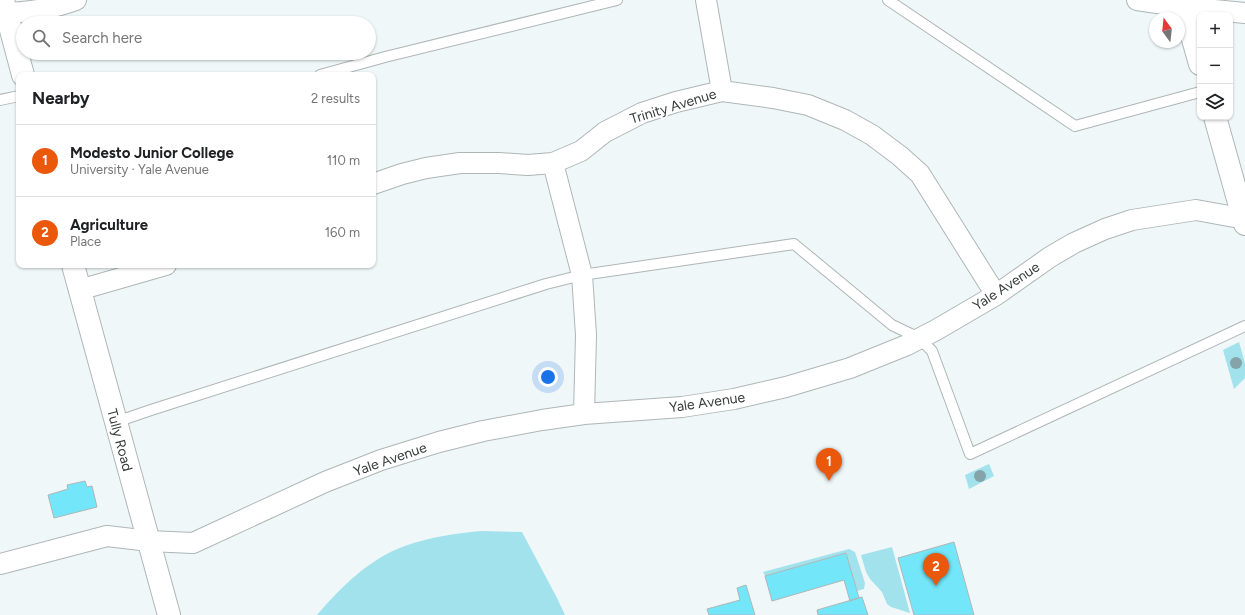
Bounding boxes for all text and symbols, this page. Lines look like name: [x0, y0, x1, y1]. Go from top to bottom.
north arrow: [1149, 12, 1185, 48]
map controls: [1197, 12, 1233, 120]
button: +: [1197, 12, 1233, 48]
search box: [16, 16, 376, 60]
icon: search: [30, 27, 52, 49]
text: Search here: [62, 29, 142, 47]
button: −: [1197, 48, 1233, 84]
button: layers: [1197, 84, 1233, 120]
street label: Trinity Avenue: [628, 85, 719, 128]
text: Nearby: [32, 88, 90, 108]
text: 2 results: [311, 91, 360, 106]
text: Modesto Junior College: [70, 144, 234, 162]
text: 1: [42, 153, 48, 168]
text: 110 m: [327, 153, 360, 168]
text: University · Yale Avenue: [70, 162, 209, 177]
text: Agriculture: [70, 216, 148, 234]
text: 2: [41, 225, 49, 240]
text: 160 m: [325, 225, 360, 240]
text: Place: [70, 234, 101, 249]
street label: Yale Avenue: [970, 258, 1043, 314]
your location: [538, 367, 558, 387]
street label: Yale Avenue: [668, 389, 746, 416]
street label: Tully Road: [103, 407, 136, 473]
street label: Yale Avenue: [351, 439, 429, 480]
pin: 1: [816, 448, 842, 481]
pin: 2: [923, 553, 949, 586]

